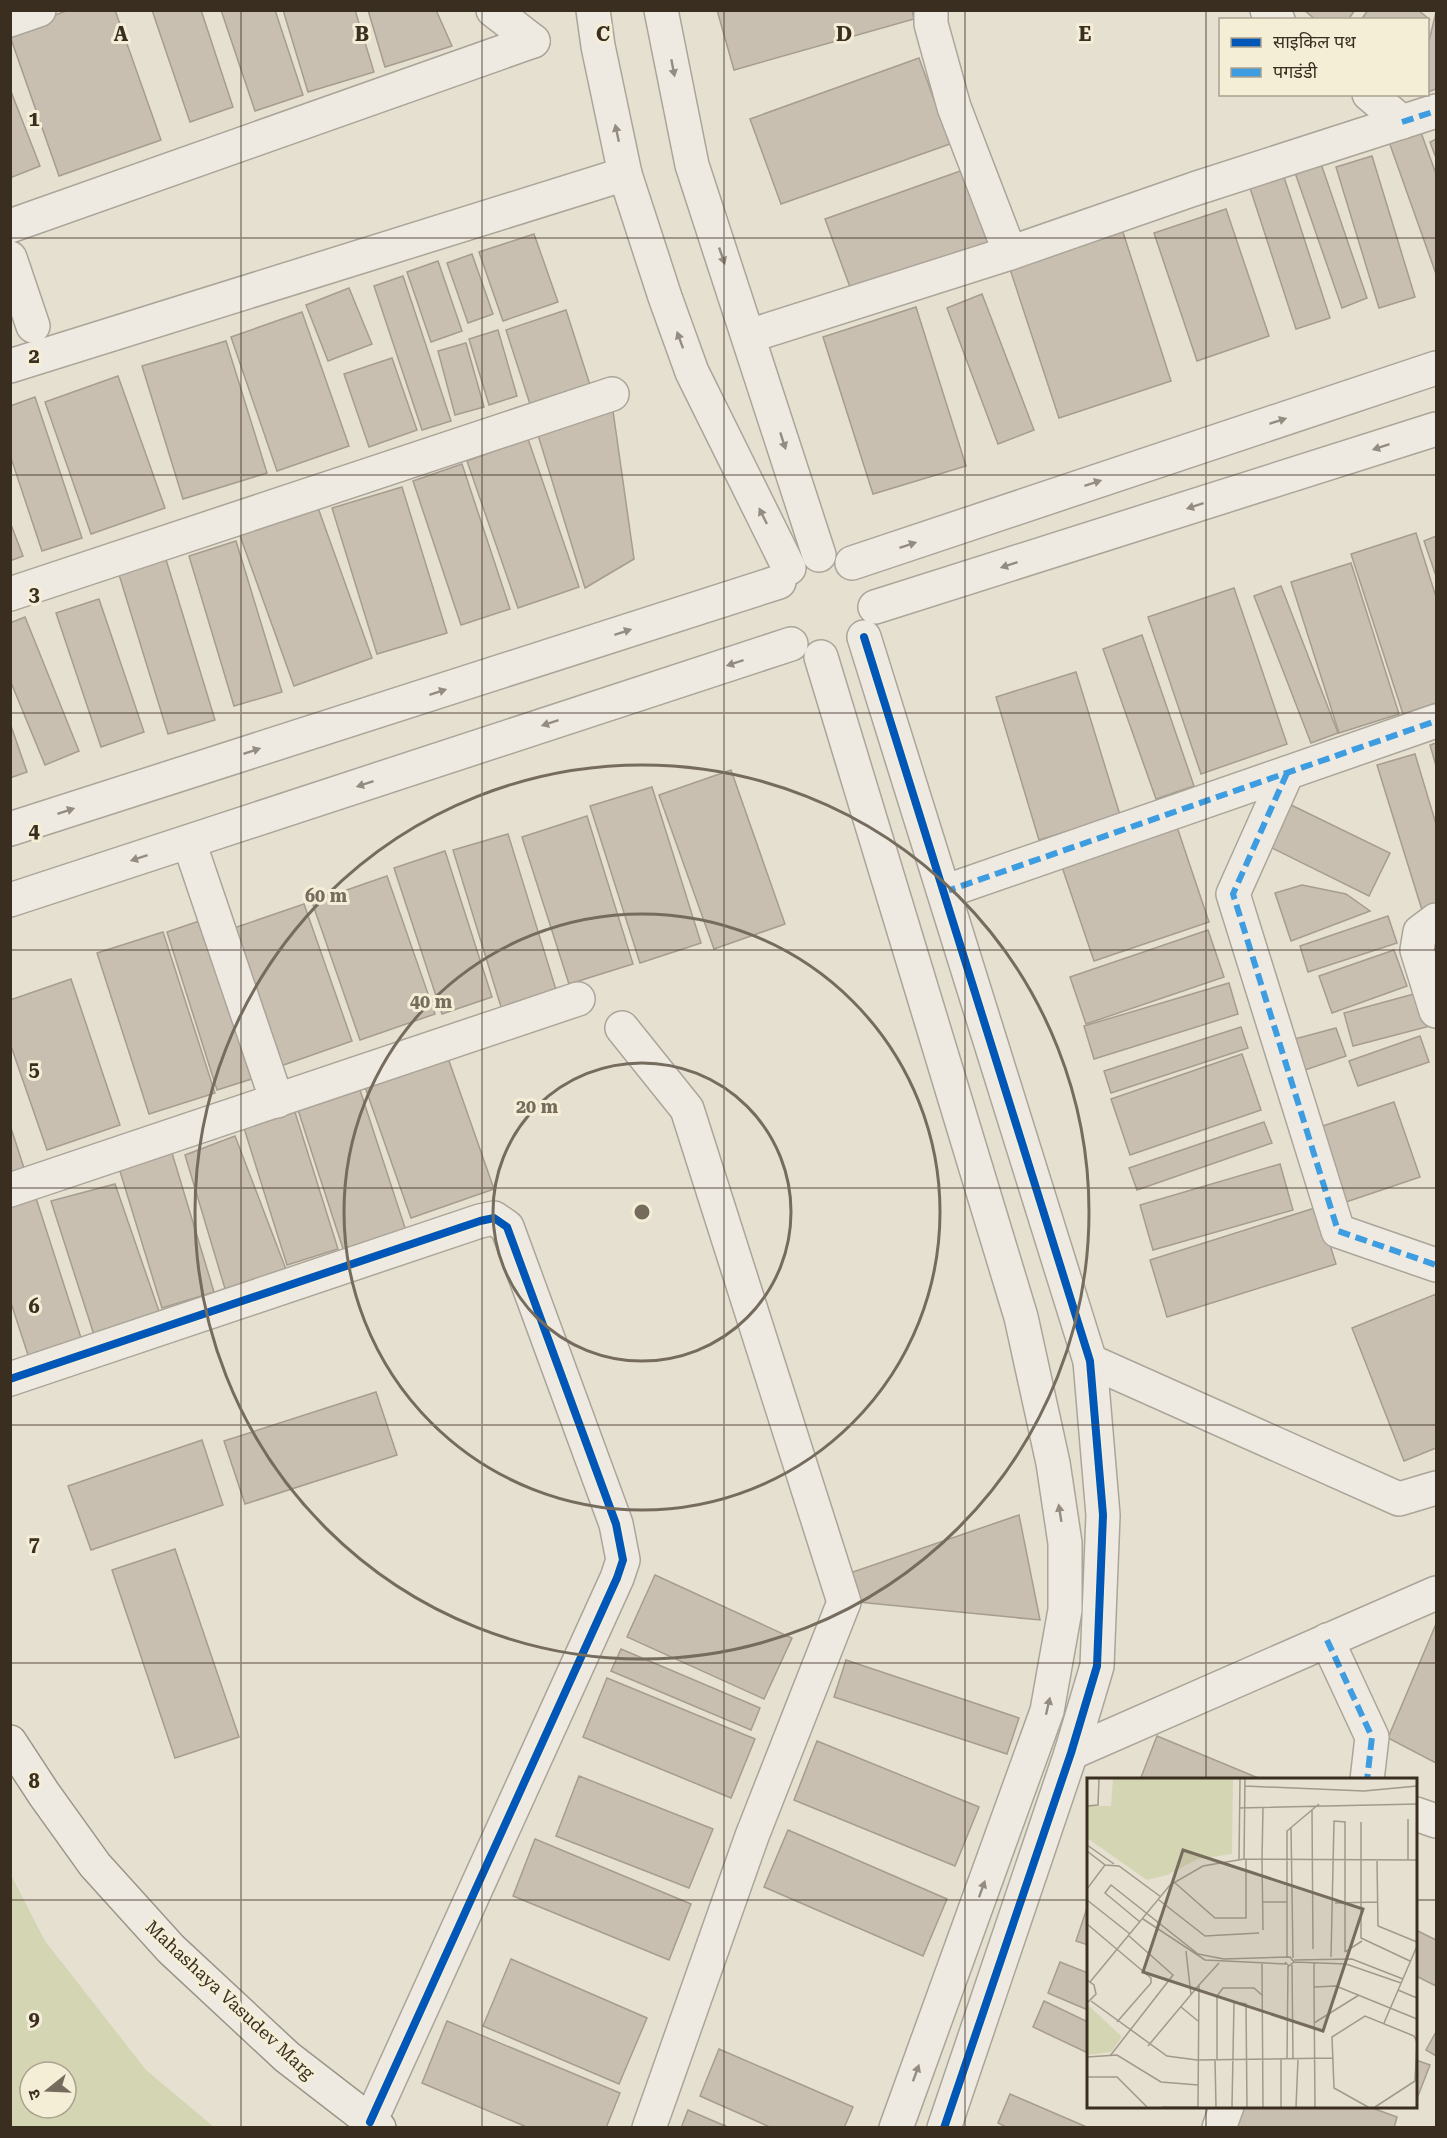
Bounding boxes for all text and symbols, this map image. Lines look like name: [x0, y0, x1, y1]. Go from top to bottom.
legend: [1219, 18, 1429, 96]
text: A: [114, 22, 129, 46]
text: B: [355, 22, 369, 46]
text: C: [596, 22, 610, 46]
text: D: [836, 22, 852, 46]
text: E: [1079, 22, 1092, 46]
text: साइकिल पथ: [1273, 31, 1356, 52]
one-way arrow: [669, 59, 678, 78]
text: पगडंडी: [1273, 61, 1318, 82]
text: 1: [28, 107, 40, 131]
one-way arrow: [611, 124, 621, 143]
one-way arrow: [718, 247, 727, 265]
one-way arrow: [675, 330, 685, 348]
text: 2: [28, 344, 40, 368]
one-way arrow: [1269, 416, 1287, 425]
one-way arrow: [779, 432, 788, 450]
one-way arrow: [1372, 442, 1390, 452]
one-way arrow: [1084, 477, 1102, 487]
one-way arrow: [1186, 501, 1204, 511]
one-way arrow: [758, 507, 768, 524]
one-way arrow: [899, 539, 917, 549]
one-way arrow: [1000, 560, 1018, 570]
text: 3: [28, 582, 40, 606]
one-way arrow: [614, 627, 632, 636]
one-way arrow: [726, 658, 744, 668]
one-way arrow: [429, 687, 447, 696]
one-way arrow: [541, 719, 559, 729]
one-way arrow: [243, 746, 261, 756]
one-way arrow: [356, 780, 374, 789]
one-way arrow: [57, 806, 75, 815]
text: 4: [28, 819, 40, 843]
one-way arrow: [130, 853, 148, 863]
text: 60 m: [305, 885, 348, 906]
text: 40 m: [410, 991, 453, 1012]
text: 5: [28, 1057, 40, 1081]
text: 20 m: [516, 1096, 559, 1117]
centre of rings: [632, 1202, 652, 1222]
text: 6: [28, 1294, 40, 1318]
one-way arrow: [1055, 1503, 1064, 1522]
text: 7: [28, 1532, 40, 1556]
one-way arrow: [1043, 1696, 1053, 1715]
text: 8: [28, 1769, 40, 1793]
inset map: [1087, 1778, 1417, 2108]
one-way arrow: [978, 1880, 988, 1898]
street label: Mahashaya Vasudev Marg: [142, 1916, 320, 2084]
text: 9: [28, 2007, 40, 2031]
north arrow: [18, 2060, 78, 2120]
one-way arrow: [911, 2063, 921, 2081]
text: उ: [24, 2086, 45, 2102]

